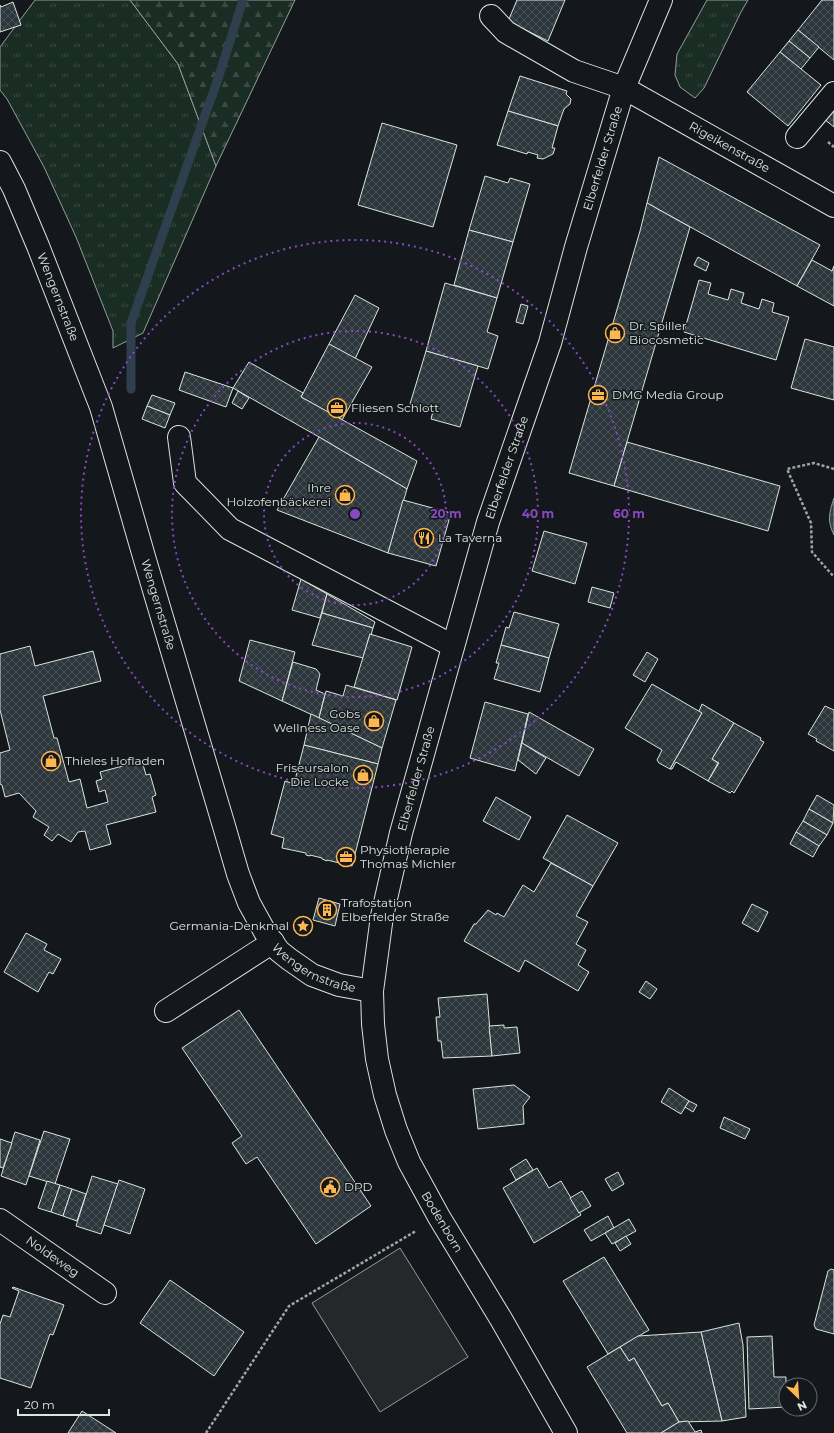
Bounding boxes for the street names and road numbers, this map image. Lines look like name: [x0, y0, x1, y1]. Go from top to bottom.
street label: Elberfelder Straße: [580, 104, 625, 212]
street label: Rigeikenstraße: [687, 118, 773, 175]
street label: Wengernstraße: [34, 250, 82, 343]
street label: Elberfelder Straße: [482, 414, 531, 521]
street label: Wengernstraße: [138, 557, 179, 652]
street label: Elberfelder Straße: [394, 724, 438, 833]
street label: Wengernstraße: [269, 940, 357, 995]
street label: Bodenborn: [418, 1188, 467, 1255]
street label: Noldeweg: [23, 1232, 82, 1280]

